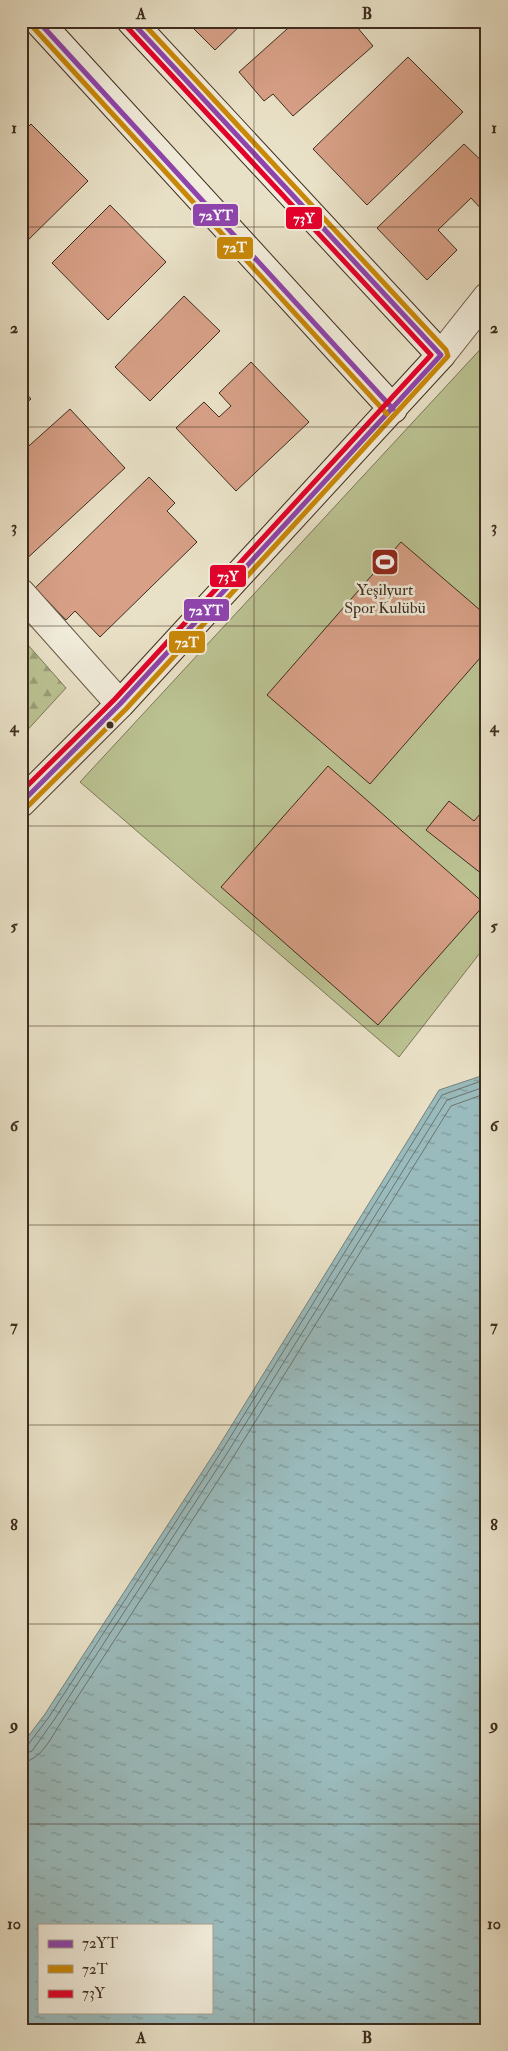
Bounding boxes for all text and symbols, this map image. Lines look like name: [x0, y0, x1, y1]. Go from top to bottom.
text: A: [135, 4, 147, 24]
text: B: [362, 4, 372, 24]
text: 1: [11, 118, 17, 138]
text: 1: [491, 118, 497, 138]
line badge: 72YT: [192, 203, 239, 227]
line badge: 73Y: [285, 206, 323, 230]
text: 72YT: [199, 207, 233, 224]
text: 73Y: [293, 210, 316, 227]
line badge: 72T: [216, 236, 254, 260]
text: 72T: [223, 239, 248, 256]
text: 2: [10, 318, 18, 338]
text: 2: [490, 318, 498, 338]
text: 3: [11, 517, 17, 537]
text: 3: [491, 517, 497, 537]
sports icon: Yeşilyurt Spor Kulübü: [370, 547, 400, 577]
line badge: 73Y: [209, 564, 247, 588]
text: 73Y: [217, 568, 240, 585]
place label: Yeşilyurt Spor Kulübü: [344, 580, 426, 619]
line badge: 72YT: [183, 598, 230, 622]
text: 72YT: [189, 602, 223, 619]
line badge: 72T: [168, 630, 206, 654]
text: 72T: [175, 634, 200, 651]
text: 4: [9, 717, 20, 737]
text: 4: [489, 717, 500, 737]
unlabelled marker: [105, 720, 115, 730]
text: 5: [10, 916, 18, 936]
text: 5: [490, 916, 498, 936]
text: 6: [10, 1116, 20, 1136]
text: 6: [490, 1116, 500, 1136]
text: 7: [10, 1316, 18, 1336]
text: 7: [490, 1316, 498, 1336]
text: 8: [10, 1515, 18, 1535]
text: 8: [490, 1515, 498, 1535]
text: 9: [8, 1715, 18, 1735]
text: 9: [488, 1715, 498, 1735]
text: 10: [7, 1914, 21, 1934]
text: 10: [487, 1914, 501, 1934]
legend: [38, 1924, 212, 2014]
text: 72YT: [82, 1934, 118, 1953]
text: 72T: [82, 1960, 108, 1979]
text: 73Y: [82, 1984, 106, 2003]
text: A: [135, 2028, 147, 2048]
text: B: [362, 2028, 372, 2048]

